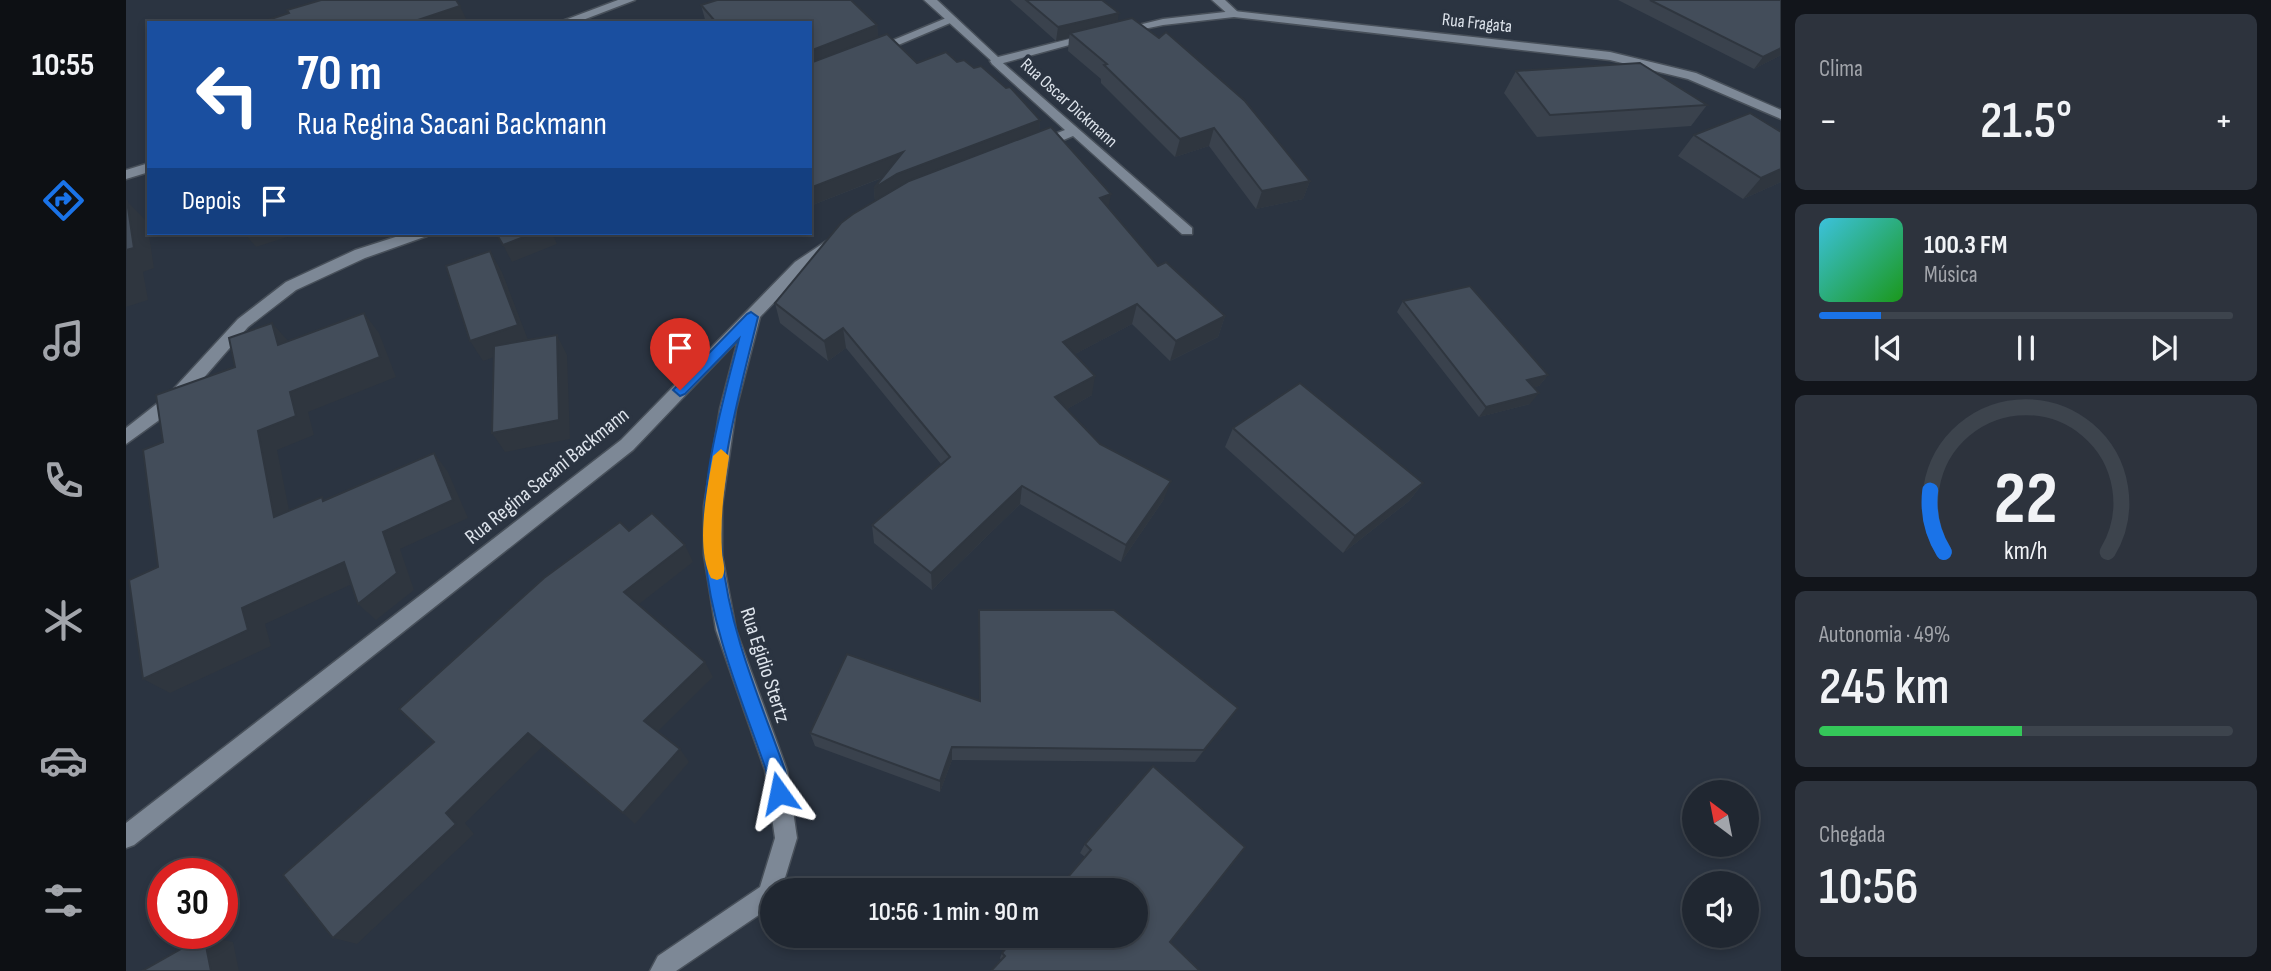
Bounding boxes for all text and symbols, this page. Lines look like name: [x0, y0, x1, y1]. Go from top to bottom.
street label: Rua Fragata: [1441, 9, 1513, 37]
text: 70 m: [297, 45, 382, 104]
text: 10:55: [32, 46, 94, 85]
icon: left: [182, 49, 273, 140]
street label: Rua Oscar Dickmann: [1016, 54, 1122, 152]
text: Clima: [1819, 55, 1863, 83]
text: 21.5°: [1980, 90, 2072, 153]
text: −: [1819, 99, 1838, 144]
text: +: [2214, 99, 2233, 144]
text: Rua Regina Sacani Backmann: [297, 105, 607, 144]
icon: directions: [39, 176, 88, 225]
icon: arrive: [255, 182, 293, 220]
text: Depois: [182, 186, 241, 217]
text: 100.3 FM: [1924, 230, 2007, 261]
text: Música: [1924, 261, 1978, 289]
icon: music: [39, 316, 88, 365]
pin: [650, 318, 710, 390]
icon: arrive: [661, 329, 699, 367]
icon: previous: [1869, 329, 1907, 367]
icon: pause: [2007, 329, 2045, 367]
icon: next: [2145, 329, 2183, 367]
street label: Rua Regina Sacani Backmann: [460, 402, 634, 550]
icon: phone: [39, 456, 88, 505]
text: 22: [1994, 456, 2058, 544]
text: km/h: [2004, 535, 2048, 566]
icon: climate: [39, 596, 88, 645]
street label: Rua Egidio Stertz: [735, 604, 796, 726]
text: Autonomia · 49%: [1819, 621, 1951, 649]
text: 245 km: [1819, 656, 1950, 719]
icon: car: [39, 736, 88, 785]
position arrow: [742, 756, 816, 830]
north arrow: [1682, 780, 1759, 858]
map controls: [1682, 780, 1759, 948]
text: Chegada: [1819, 821, 1885, 849]
text: 10:56: [1819, 856, 1919, 919]
speed limit sign: 30: [147, 858, 238, 949]
button: sound: [1682, 871, 1759, 948]
icon: filters: [39, 876, 88, 925]
text: 10:56 · 1 min · 90 m: [869, 897, 1039, 928]

